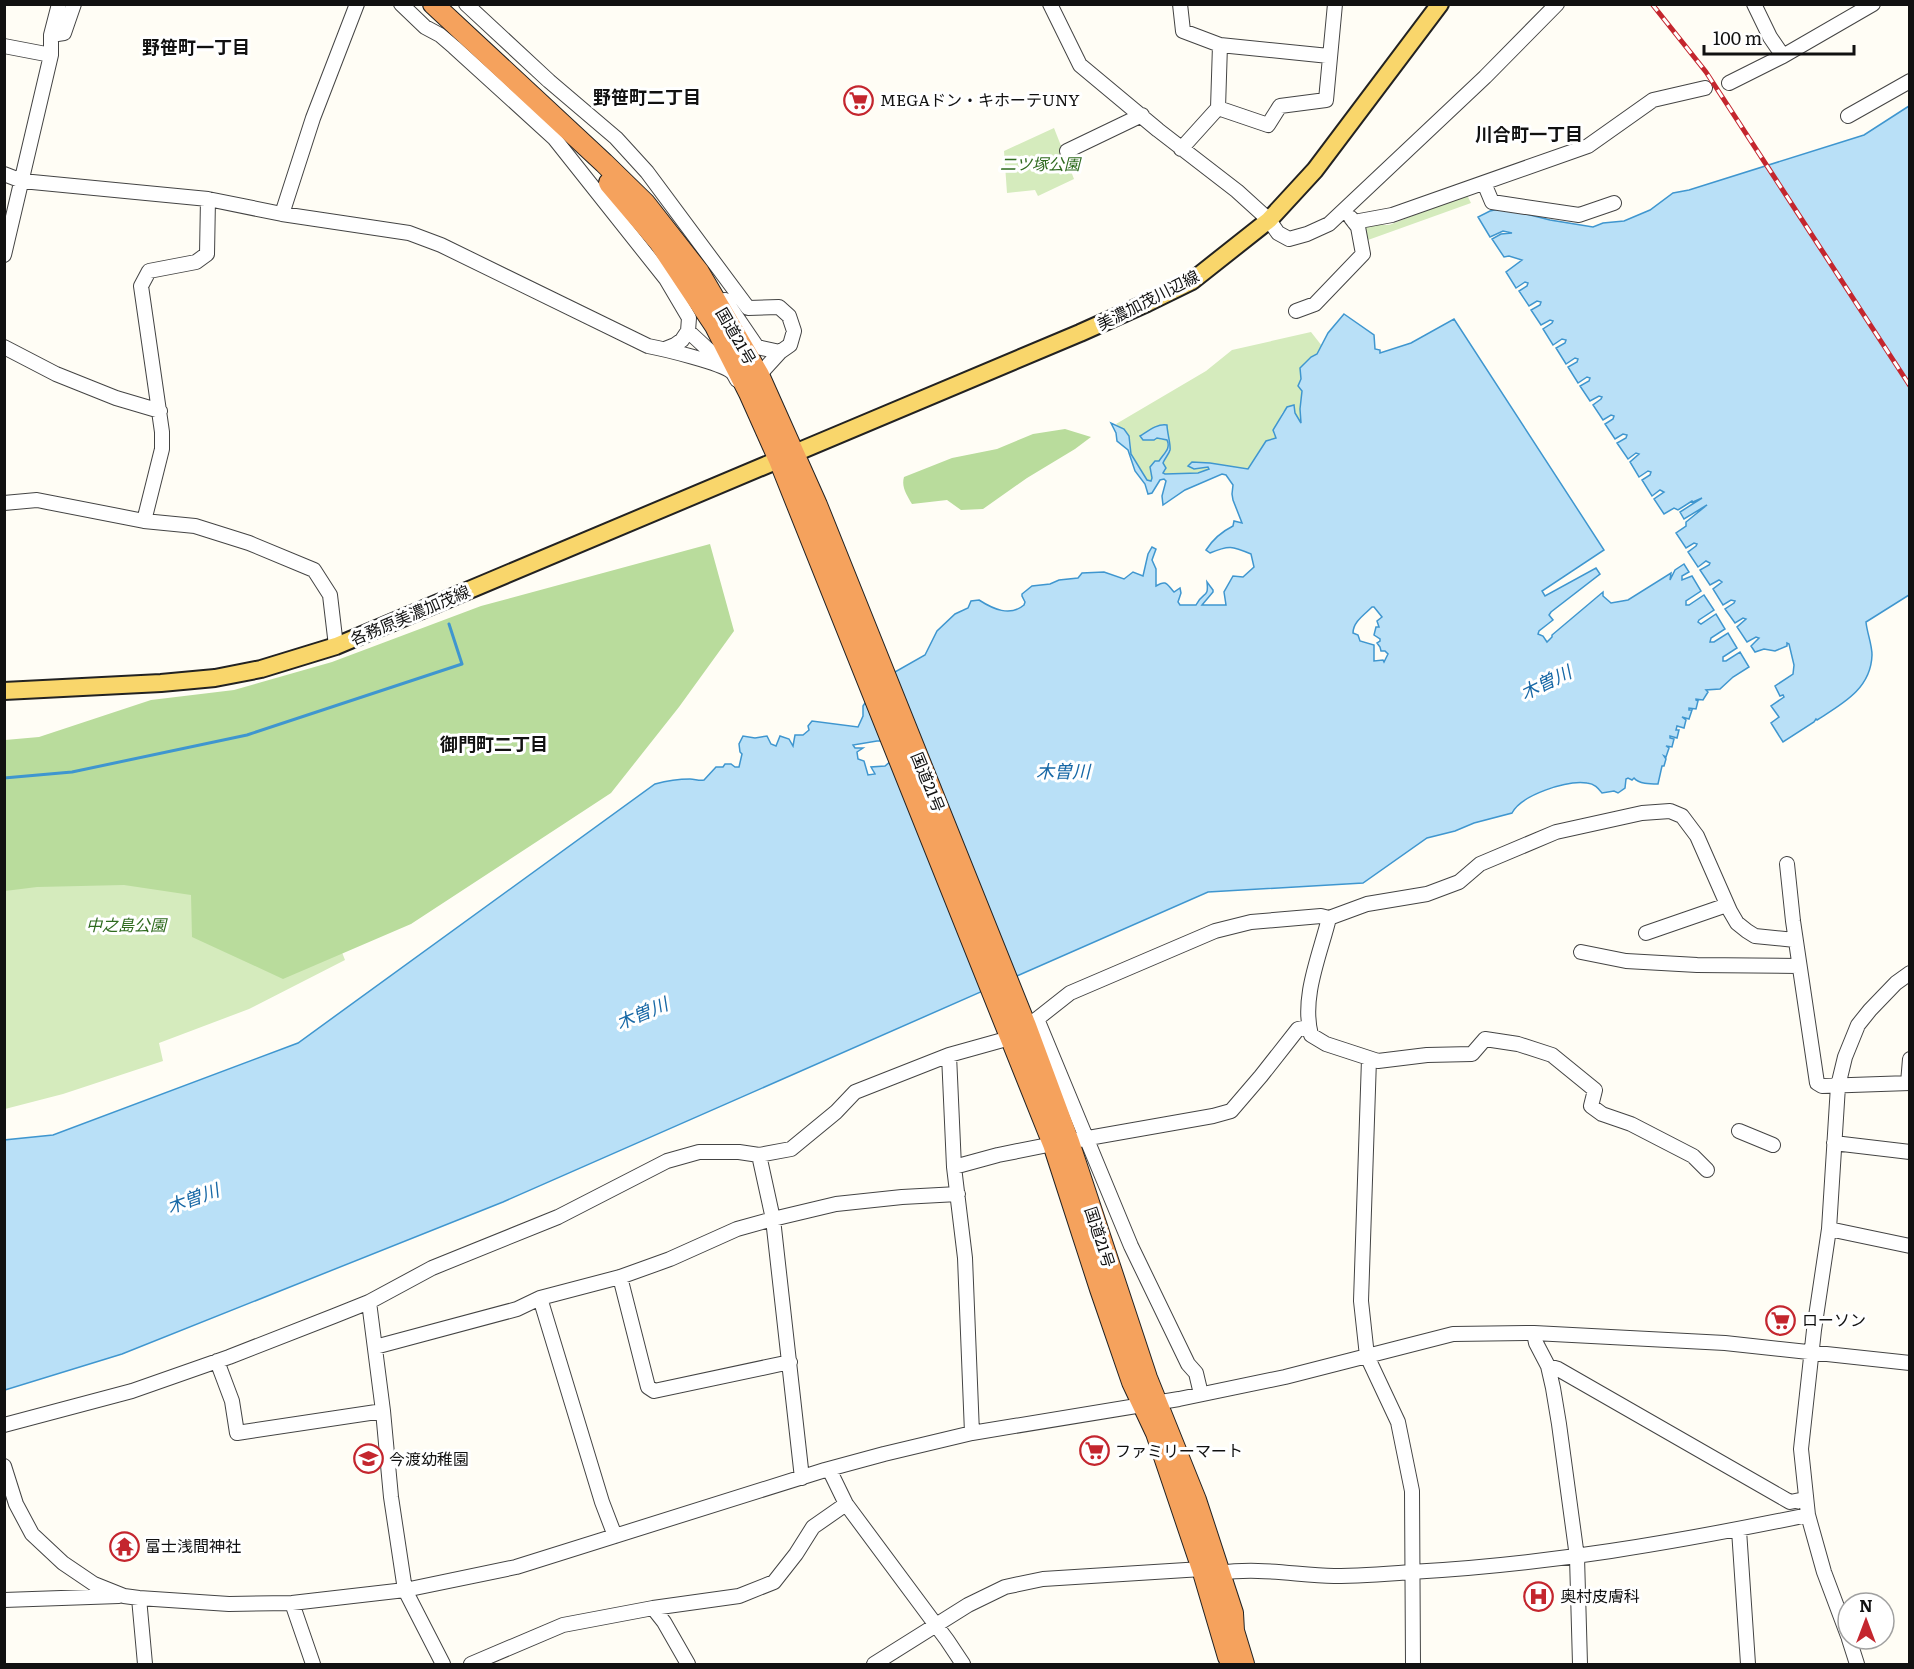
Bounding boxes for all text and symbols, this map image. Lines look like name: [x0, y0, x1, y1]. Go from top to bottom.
scale bar: [1704, 18, 1854, 56]
text: 100 m: [1713, 24, 1762, 51]
district label: 野笹町一丁目: [142, 33, 250, 60]
district label: 野笹町二丁目: [593, 83, 701, 110]
supermarket icon: MEGAドン・キホーテUNY: [843, 84, 875, 116]
place label: MEGAドン・キホーテUNY: [880, 87, 1080, 111]
district label: 川合町一丁目: [1475, 120, 1583, 147]
park label: 二ツ塚公園: [1000, 151, 1082, 175]
street label: 美濃加茂川辺線: [1092, 263, 1203, 335]
street label: 国道21号: [711, 302, 763, 369]
street label: 各務原美濃加茂線: [346, 578, 473, 650]
water label: 木曽川: [1515, 657, 1577, 706]
district label: 御門町二丁目: [439, 730, 548, 757]
street label: 国道21号: [906, 748, 952, 815]
water label: 木曽川: [1036, 757, 1092, 784]
park label: 中之島公園: [86, 912, 168, 936]
water label: 木曽川: [611, 989, 673, 1036]
water label: 木曽川: [162, 1175, 224, 1220]
street label: 国道21号: [1080, 1203, 1122, 1270]
supermarket icon: ローソン: [1765, 1304, 1797, 1336]
place label: ローソン: [1802, 1307, 1866, 1331]
supermarket icon: ファミリーマート: [1078, 1435, 1110, 1467]
place label: ファミリーマート: [1115, 1438, 1243, 1462]
school or university icon: 今渡幼稚園: [352, 1443, 384, 1475]
place label: 今渡幼稚園: [389, 1446, 469, 1470]
temple icon: 富士浅間神社: [108, 1530, 140, 1562]
place label: 富士浅間神社: [145, 1533, 241, 1557]
hospital icon: 奥村皮膚科: [1523, 1580, 1555, 1612]
place label: 奥村皮膚科: [1560, 1583, 1640, 1607]
north arrow: [1836, 1591, 1896, 1651]
text: N: [1859, 1593, 1873, 1617]

